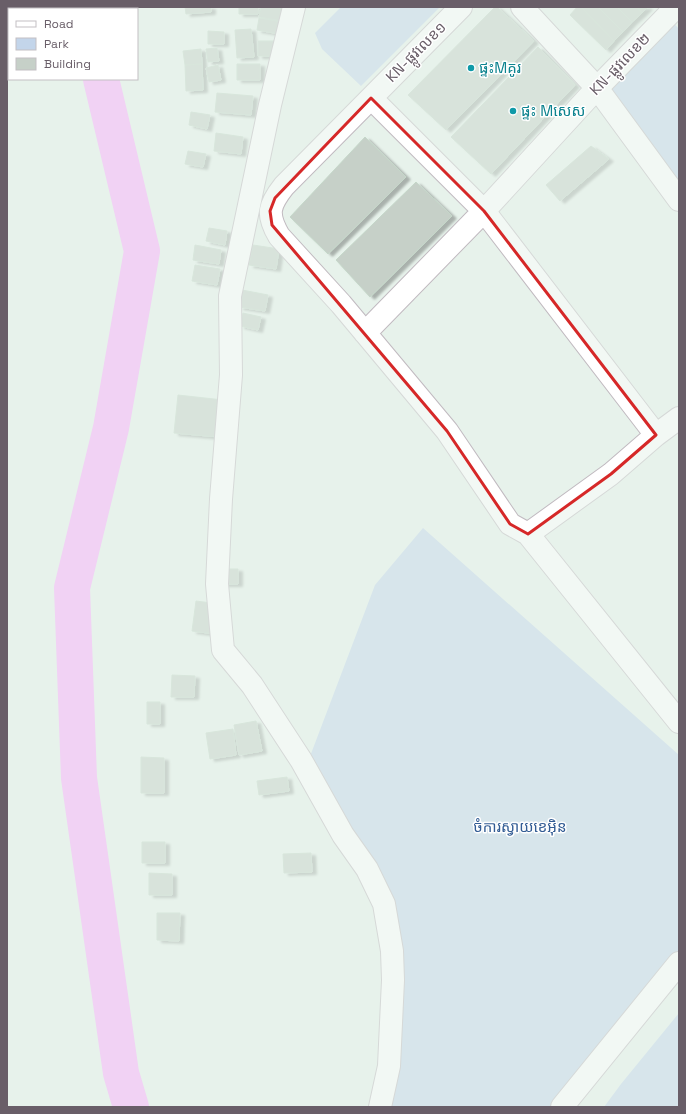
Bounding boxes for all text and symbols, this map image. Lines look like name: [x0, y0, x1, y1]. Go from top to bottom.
legend: [8, 8, 138, 80]
text: Road: [44, 16, 73, 32]
street label: KN-ផ្លូវលេខ១: [381, 17, 453, 89]
street label: KN-ផ្លូវលេខ២: [585, 28, 657, 102]
text: Park: [44, 36, 69, 52]
text: Building: [44, 56, 91, 72]
place label: ផ្ទះMគូរ: [479, 58, 521, 77]
marker: ផ្ទះMគូរ: [466, 63, 476, 73]
place label: ផ្ទះ Mសេស: [521, 101, 585, 120]
marker: ផ្ទះ Mសេស: [508, 106, 518, 116]
park label: ចំការស្វាយខេអ៊ិន: [474, 817, 566, 836]

